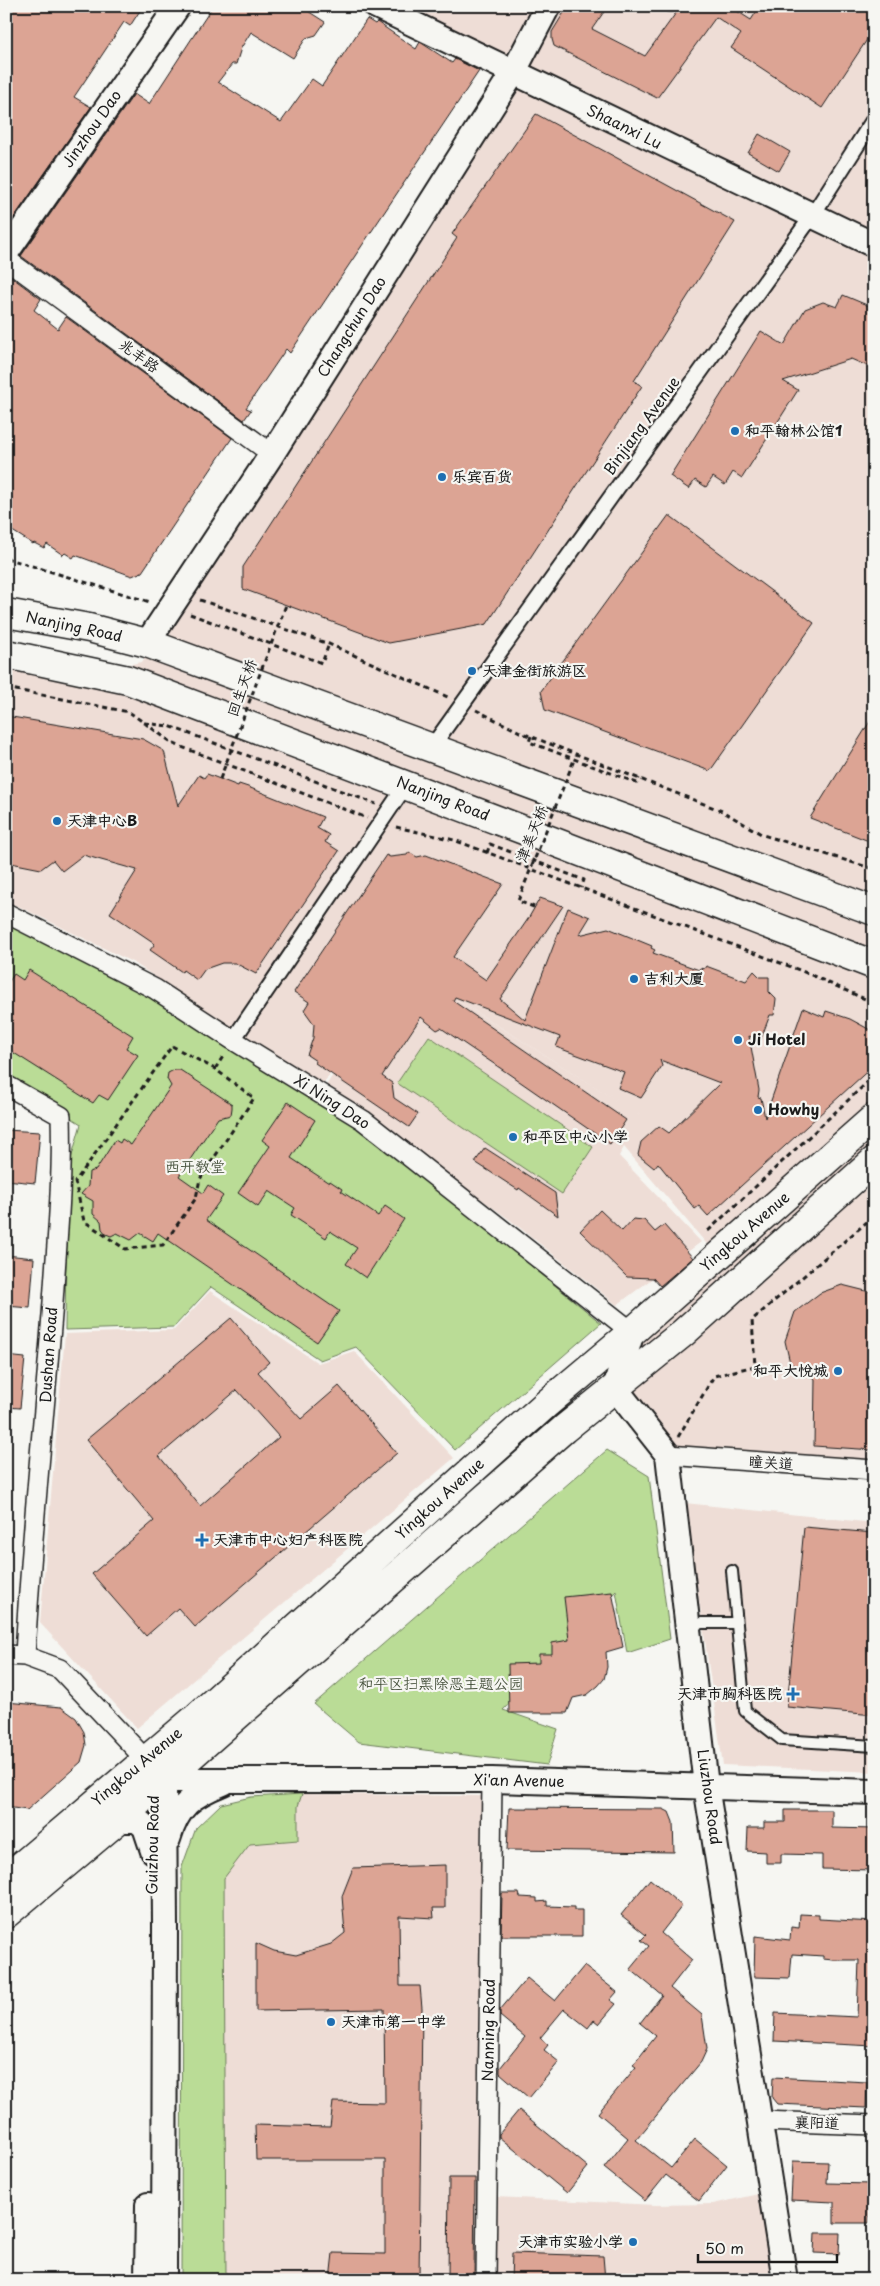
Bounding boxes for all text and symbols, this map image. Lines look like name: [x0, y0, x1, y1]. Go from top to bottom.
street label: Jinzhou Dao: [56, 85, 126, 172]
street label: Shaanxi Lu: [583, 97, 666, 154]
street label: Changchun Dao: [310, 271, 391, 381]
street label: 兆丰路: [115, 332, 165, 377]
street label: Binjiang Avenue: [597, 371, 684, 479]
place label: 和平翰林公馆1: [745, 418, 842, 441]
marker: 和平翰林公馆1: [729, 425, 741, 437]
place label: 乐宾百货: [452, 464, 512, 487]
marker: 乐宾百货: [436, 471, 448, 483]
street label: Nanjing Road: [24, 604, 125, 647]
street label: 回生天桥: [220, 655, 262, 720]
place label: 天津金街旅游区: [482, 658, 587, 681]
marker: 天津金街旅游区: [466, 665, 478, 677]
street label: Nanjing Road: [394, 769, 493, 826]
street label: 津美天桥: [509, 801, 553, 866]
place label: 天津中心B: [67, 808, 137, 831]
marker: 天津中心B: [51, 815, 63, 827]
place label: 吉利大厦: [644, 966, 704, 989]
marker: 吉利大厦: [628, 973, 640, 985]
place label: Ji Hotel: [748, 1027, 805, 1050]
marker: Ji Hotel: [732, 1034, 744, 1046]
street label: Xi Ning Dao: [290, 1068, 375, 1134]
place label: Howhy: [768, 1097, 819, 1120]
marker: Howhy: [752, 1104, 764, 1116]
place label: 和平区中心小学: [523, 1124, 628, 1147]
marker: 和平区中心小学: [507, 1131, 519, 1143]
park label: 西开教堂: [165, 1154, 225, 1177]
street label: Yingkou Avenue: [694, 1185, 794, 1276]
street label: Dushan Road: [33, 1306, 62, 1404]
place label: 和平大悦城: [753, 1358, 828, 1381]
marker: 和平大悦城: [832, 1365, 844, 1377]
street label: 瞳关道: [748, 1448, 794, 1475]
street label: Yingkou Avenue: [390, 1452, 488, 1544]
place label: 天津市中心妇产科医院: [213, 1527, 363, 1550]
marker: 天津市中心妇产科医院: [195, 1533, 209, 1547]
park label: 和平区扫黑除恶主题公园: [358, 1671, 524, 1694]
place label: 天津市胸科医院: [677, 1681, 782, 1704]
marker: 天津市胸科医院: [786, 1687, 800, 1701]
street label: Yingkou Avenue: [86, 1721, 186, 1811]
street label: Liuzhou Road: [692, 1748, 729, 1846]
street label: Xi'an Avenue: [473, 1767, 565, 1792]
street label: Guizhou Road: [139, 1795, 164, 1895]
street label: Nanning Road: [475, 1978, 500, 2082]
place label: 天津市第一中学: [341, 2009, 446, 2032]
marker: 天津市第一中学: [325, 2016, 337, 2028]
street label: 襄阳道: [794, 2109, 840, 2134]
place label: 天津市实验小学: [518, 2229, 623, 2252]
scale bar: [698, 2231, 836, 2263]
marker: 天津市实验小学: [627, 2236, 639, 2248]
text: 50 m: [705, 2236, 744, 2259]

